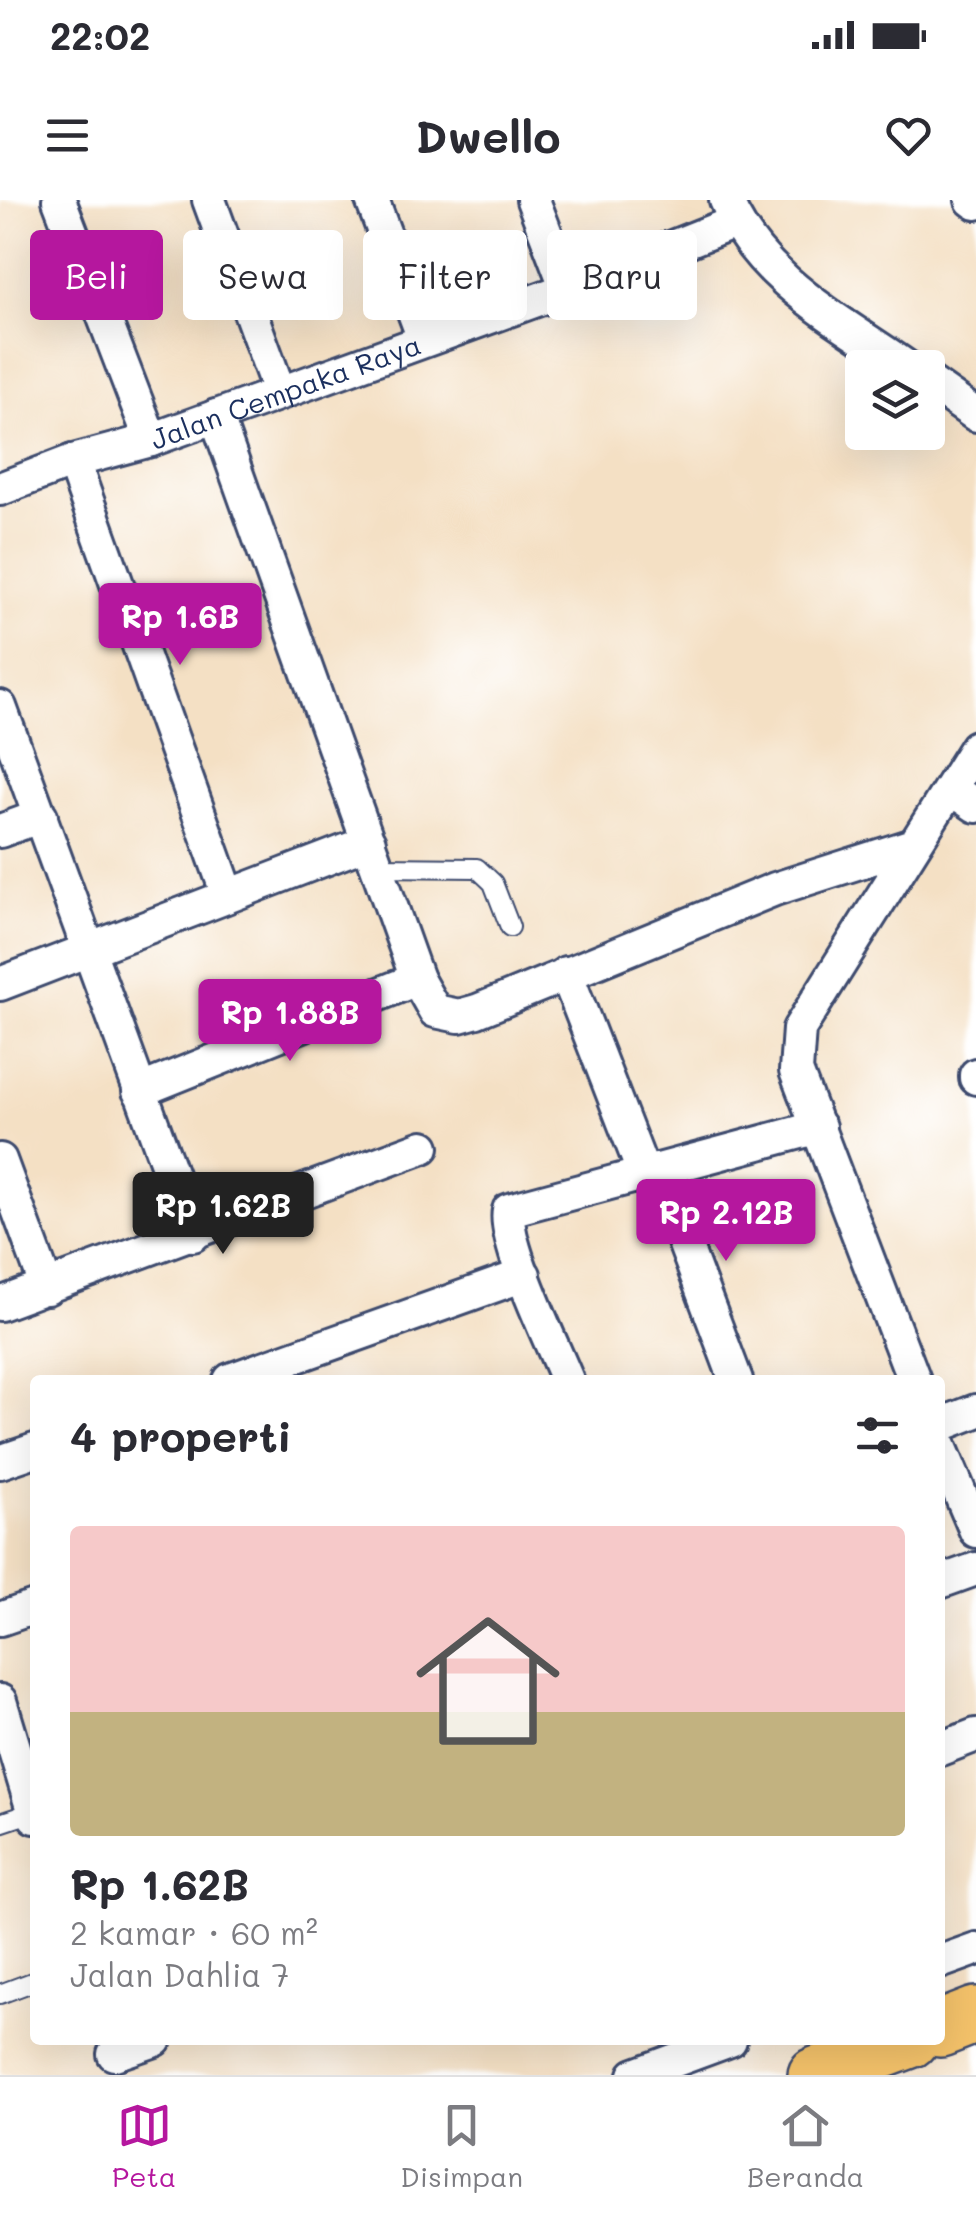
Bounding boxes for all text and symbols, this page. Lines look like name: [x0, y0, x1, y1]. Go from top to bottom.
text: 22:02: [50, 10, 150, 60]
text: Dwello: [415, 106, 561, 164]
icon: menu: [40, 108, 95, 163]
icon: heart: [881, 108, 936, 163]
chip: Beli: [30, 230, 163, 320]
chip: Sewa: [183, 230, 343, 320]
chip: Filter: [363, 230, 527, 320]
chip: Baru: [547, 230, 697, 320]
street label: Jalan Cempaka Raya: [145, 326, 426, 457]
map controls: [845, 350, 945, 450]
button: layers: [845, 350, 945, 450]
pin: Rp 1.6B: [88, 583, 272, 668]
text: Rp 1.6B: [121, 594, 239, 636]
pin: Rp 1.88B: [187, 979, 393, 1064]
text: Rp 1.88B: [220, 990, 360, 1032]
pin: Rp 1.62B: [120, 1172, 326, 1257]
pin: Rp 2.12B: [623, 1179, 829, 1264]
text: Rp 1.62B: [155, 1183, 291, 1225]
text: Rp 2.12B: [658, 1190, 794, 1232]
text: 4 properti: [70, 1408, 292, 1463]
icon: filters: [850, 1408, 905, 1463]
icon: home: [398, 1591, 578, 1771]
text: Rp 1.62B: [70, 1856, 249, 1911]
text: 2 kamar · 60 m²: [70, 1911, 318, 1953]
text: Jalan Dahlia 7: [70, 1953, 289, 1995]
tab: Peta: [112, 2098, 176, 2194]
tab: Disimpan: [400, 2098, 523, 2194]
tab: Beranda: [747, 2098, 864, 2194]

